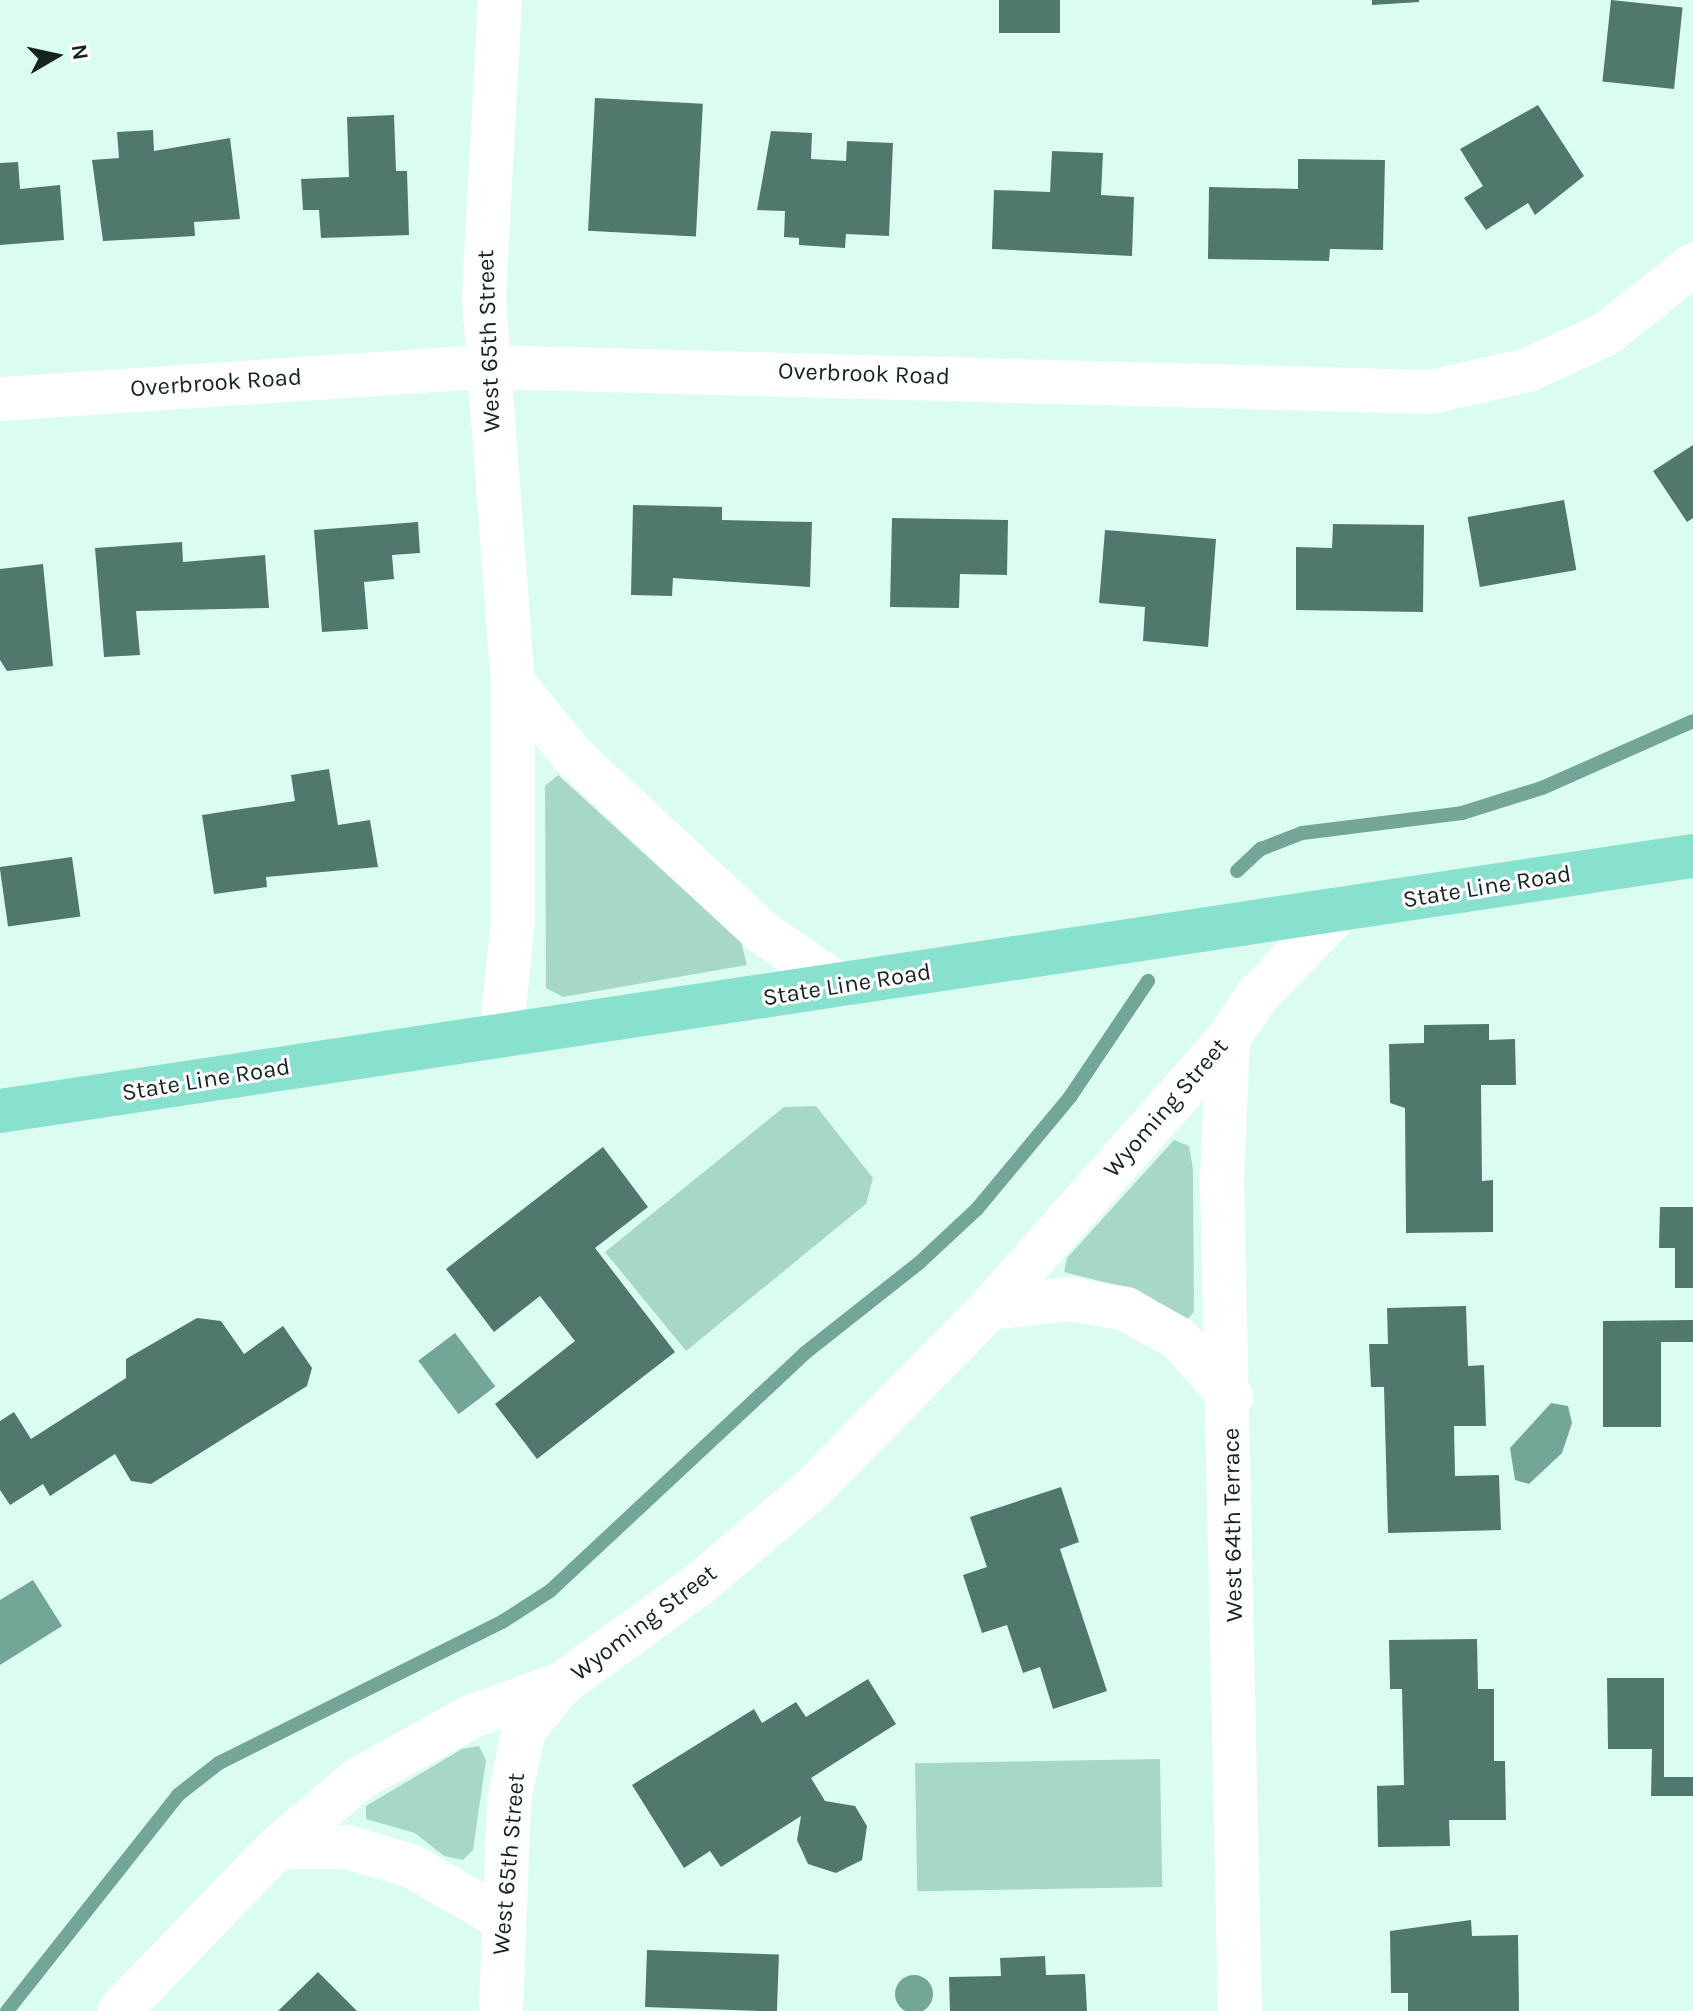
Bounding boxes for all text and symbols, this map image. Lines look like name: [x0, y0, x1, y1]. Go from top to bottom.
north arrow: [16, 16, 96, 96]
text: N: [66, 42, 94, 62]
street label: West 65th Street: [471, 249, 507, 433]
street label: Overbrook Road: [777, 357, 951, 391]
street label: Overbrook Road: [129, 363, 303, 403]
street label: State Line Road: [1401, 859, 1573, 915]
street label: State Line Road: [761, 957, 933, 1013]
street label: Wyoming Street: [1098, 1033, 1234, 1183]
street label: State Line Road: [120, 1052, 292, 1108]
street label: West 64th Terrace: [1217, 1428, 1249, 1622]
street label: Wyoming Street: [565, 1559, 723, 1687]
street label: West 65th Street: [487, 1772, 531, 1956]

